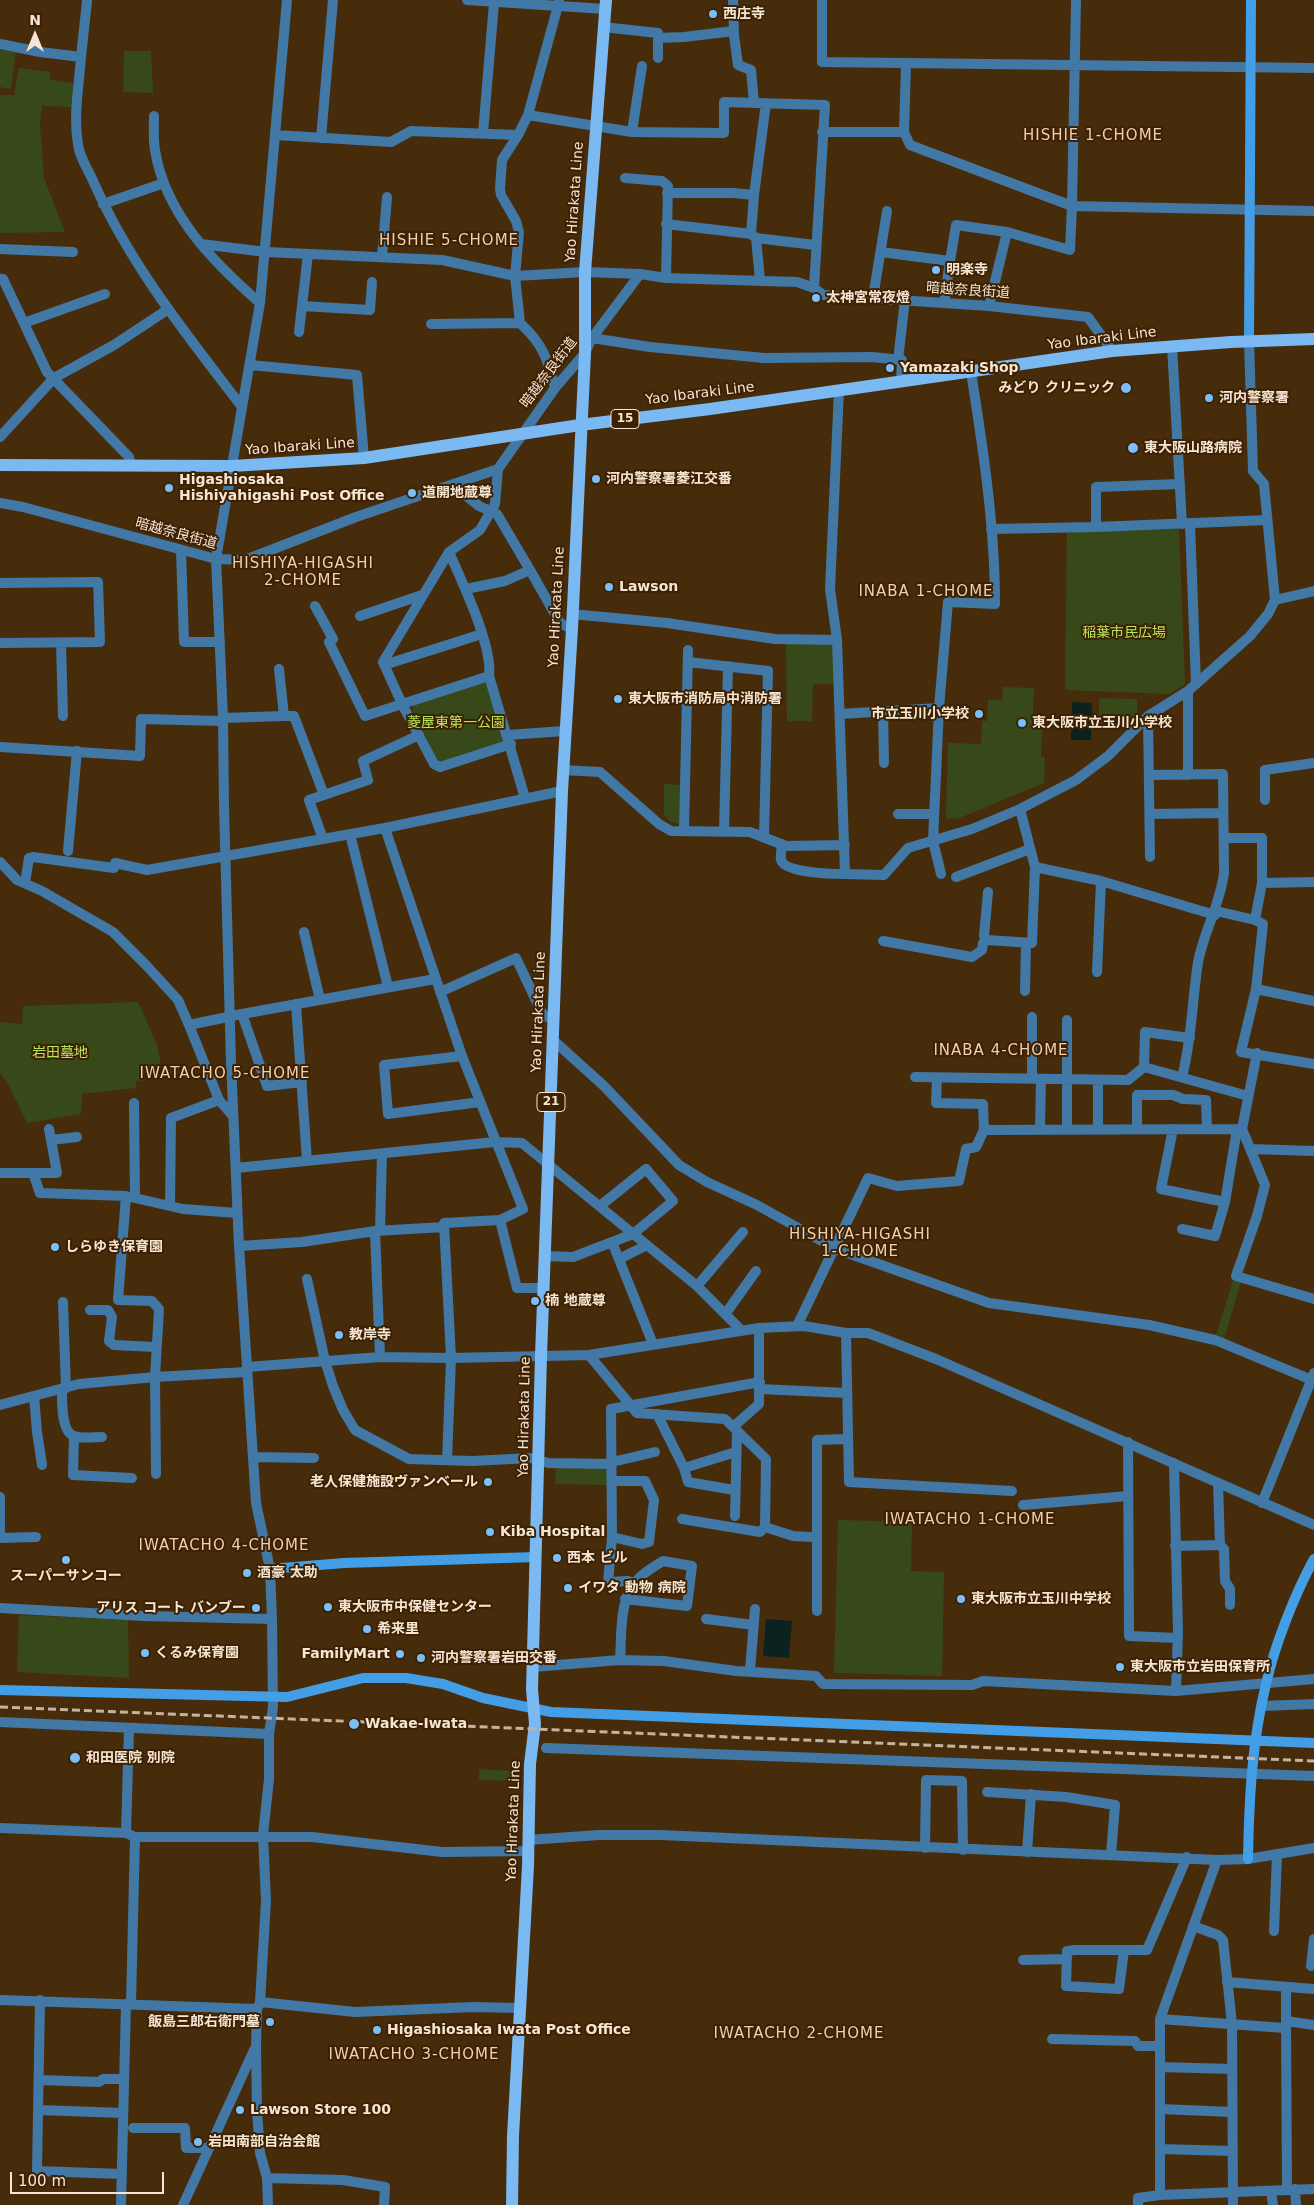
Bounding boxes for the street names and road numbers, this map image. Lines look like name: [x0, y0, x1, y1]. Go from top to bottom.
street label: Yao Hirakata Line: [562, 141, 588, 263]
street label: 暗越奈良街道: [926, 280, 1010, 302]
street label: Yao Ibaraki Line: [1046, 324, 1158, 354]
street label: 暗越奈良街道: [517, 334, 581, 412]
street label: Yao Ibaraki Line: [644, 379, 756, 409]
road number: 15: [611, 409, 639, 428]
street label: Yao Ibaraki Line: [245, 435, 355, 459]
street label: 暗越奈良街道: [133, 515, 219, 553]
street label: Yao Hirakata Line: [545, 546, 569, 668]
street label: Yao Hirakata Line: [528, 951, 550, 1073]
road number: 21: [537, 1092, 565, 1112]
street label: Yao Hirakata Line: [516, 1356, 534, 1478]
street label: Yao Hirakata Line: [503, 1760, 525, 1882]

